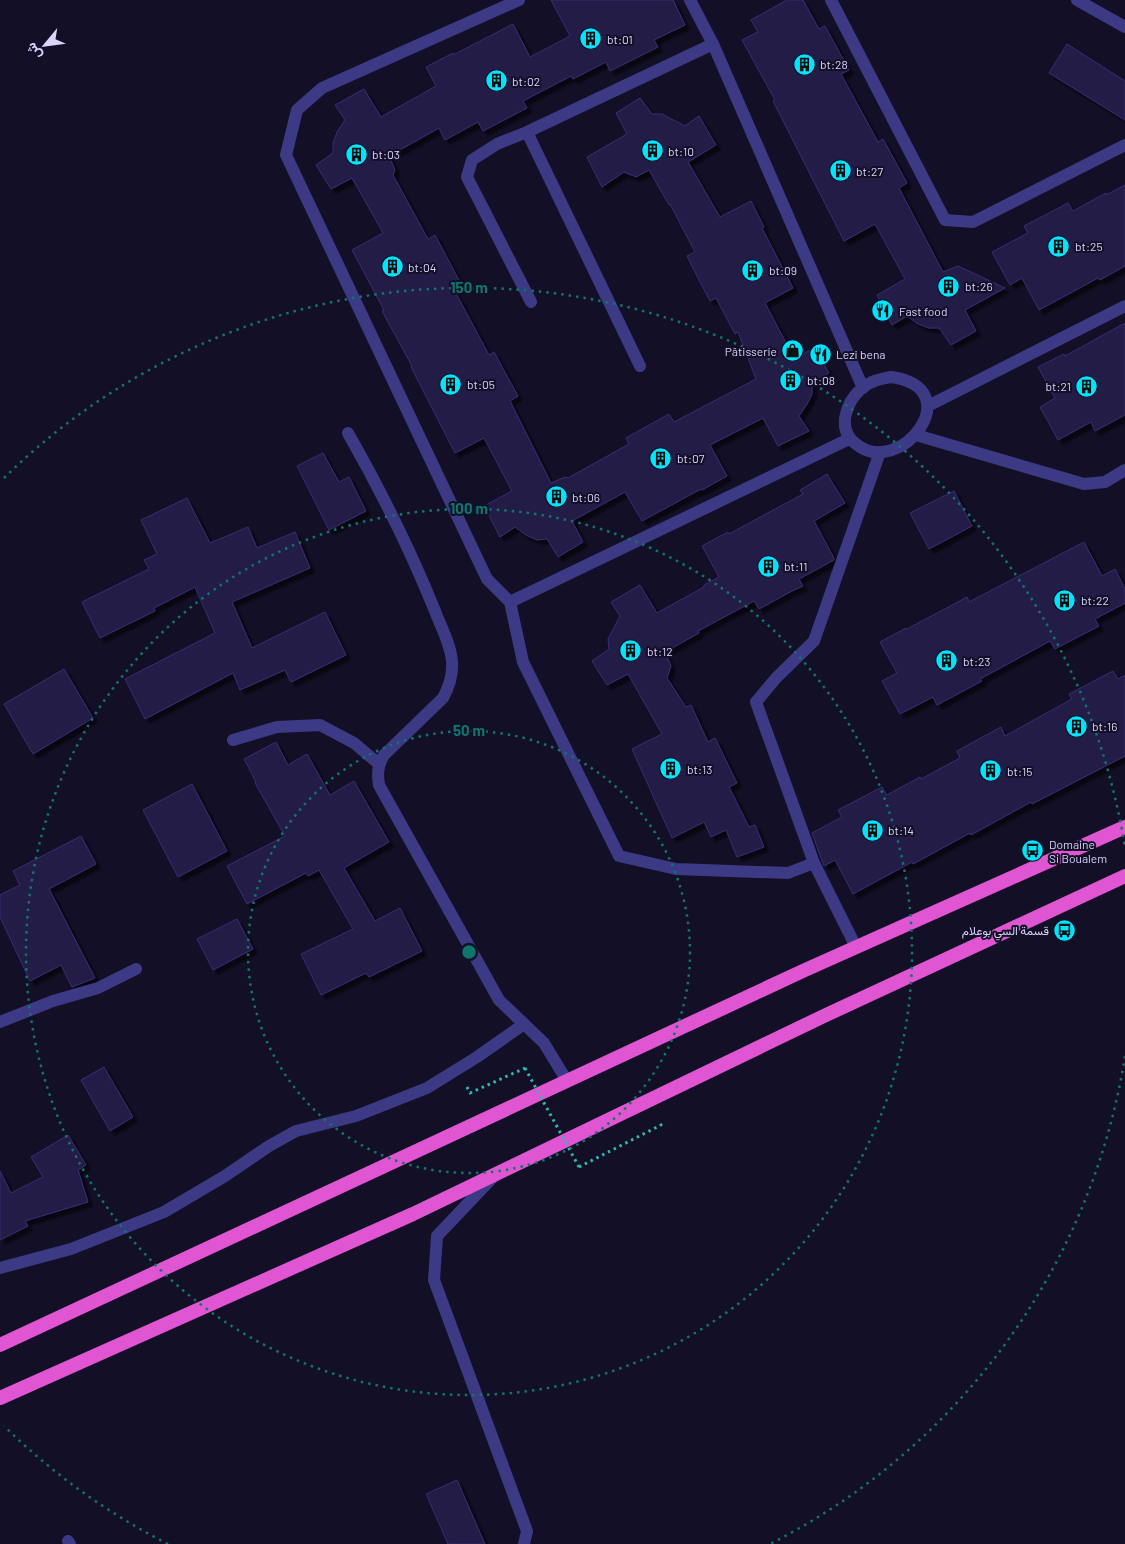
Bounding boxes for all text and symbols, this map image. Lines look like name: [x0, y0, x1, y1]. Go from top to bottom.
north arrow: [20, 20, 70, 70]
building icon: bt:01: [579, 27, 603, 51]
place label: bt:01: [607, 32, 633, 46]
text: ش: [22, 39, 46, 63]
building icon: bt:28: [792, 52, 816, 76]
place label: bt:28: [820, 57, 848, 71]
building icon: bt:02: [484, 69, 508, 93]
place label: bt:02: [512, 74, 540, 88]
building icon: bt:10: [640, 139, 664, 163]
building icon: bt:03: [344, 142, 368, 166]
place label: bt:10: [668, 144, 694, 158]
place label: bt:03: [372, 147, 400, 161]
building icon: bt:27: [828, 159, 852, 183]
place label: bt:27: [856, 164, 883, 178]
building icon: bt:25: [1047, 234, 1071, 258]
place label: bt:25: [1075, 239, 1103, 253]
building icon: bt:04: [380, 255, 404, 279]
building icon: bt:09: [741, 258, 765, 282]
place label: bt:04: [408, 260, 436, 274]
place label: bt:09: [769, 263, 797, 277]
building icon: bt:26: [937, 274, 961, 298]
text: 150 m: [450, 278, 488, 296]
place label: bt:26: [965, 279, 993, 293]
restaurant icon: Fast food: [871, 299, 895, 323]
place label: Fast food: [899, 304, 947, 318]
shop icon: Pâtisserie: [781, 339, 805, 363]
restaurant icon: Lezi bena: [808, 342, 832, 366]
place label: Pâtisserie: [725, 344, 777, 358]
place label: Lezi bena: [836, 347, 885, 361]
building icon: bt:08: [779, 368, 803, 392]
building icon: bt:05: [439, 372, 463, 396]
place label: bt:08: [807, 373, 835, 387]
building icon: bt:21: [1075, 374, 1099, 398]
place label: bt:05: [467, 377, 495, 391]
place label: bt:21: [1046, 379, 1071, 393]
building icon: bt:07: [649, 446, 673, 470]
place label: bt:07: [677, 451, 705, 465]
building icon: bt:06: [544, 485, 568, 509]
place label: bt:06: [572, 490, 600, 504]
text: 100 m: [450, 499, 488, 517]
building icon: bt:11: [756, 554, 780, 578]
place label: bt:11: [784, 559, 807, 573]
building icon: bt:22: [1053, 588, 1077, 612]
place label: bt:22: [1081, 593, 1109, 607]
building icon: bt:12: [619, 639, 643, 663]
place label: bt:12: [647, 644, 673, 658]
building icon: bt:23: [935, 649, 959, 673]
place label: bt:23: [963, 654, 991, 668]
building icon: bt:16: [1064, 714, 1088, 738]
place label: bt:16: [1092, 719, 1117, 733]
text: 50 m: [453, 721, 485, 739]
building icon: bt:13: [659, 757, 683, 781]
building icon: bt:15: [979, 759, 1003, 783]
place label: bt:13: [687, 762, 712, 776]
place label: bt:15: [1007, 764, 1032, 778]
building icon: bt:14: [860, 818, 884, 842]
place label: bt:14: [888, 823, 914, 837]
place label: Domaine Si Boualem: [1049, 837, 1107, 865]
bus stop icon: Domaine Si Boualem: [1021, 839, 1045, 863]
bus stop icon: قسمة السي بوعلام: [1053, 918, 1077, 942]
place label: قسمة السي بوعلام: [962, 923, 1049, 941]
centre of rings: [460, 943, 478, 961]

